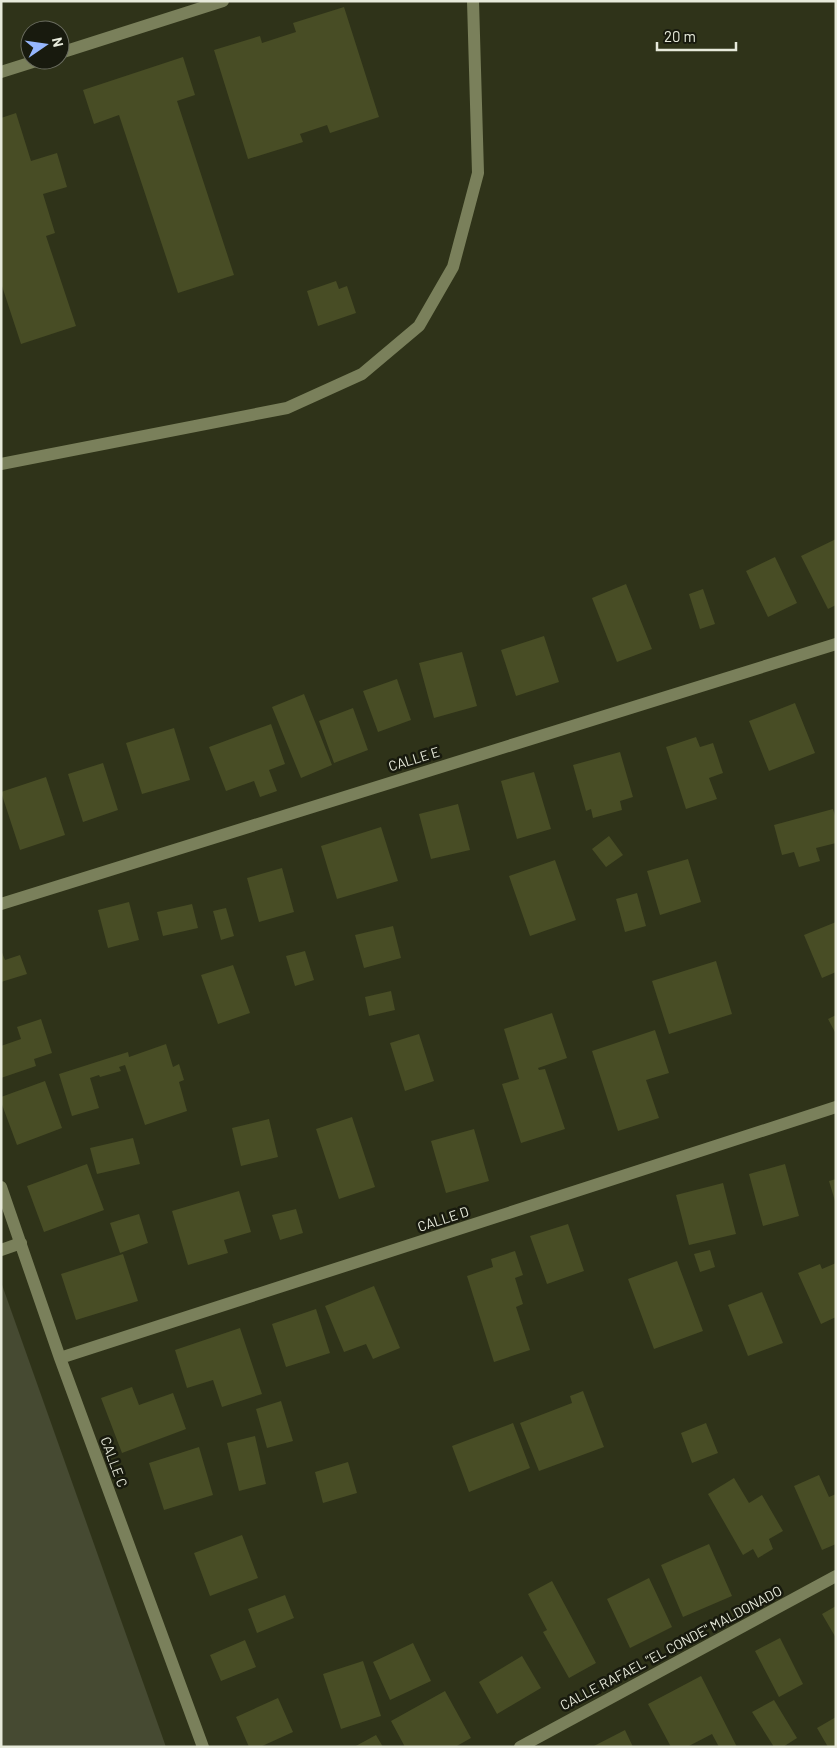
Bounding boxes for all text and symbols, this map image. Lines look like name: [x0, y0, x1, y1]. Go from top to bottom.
north arrow: [20, 20, 70, 70]
scale bar: [657, 20, 736, 52]
text: 20 m: [664, 27, 696, 45]
text: N: [49, 36, 67, 48]
street label: CALLE E: [386, 743, 442, 774]
street label: CALLE D: [415, 1202, 471, 1235]
street label: CALLE C: [97, 1434, 131, 1489]
street label: CALLE RAFAEL "EL CONDE" MALDONADO: [557, 1582, 785, 1713]

